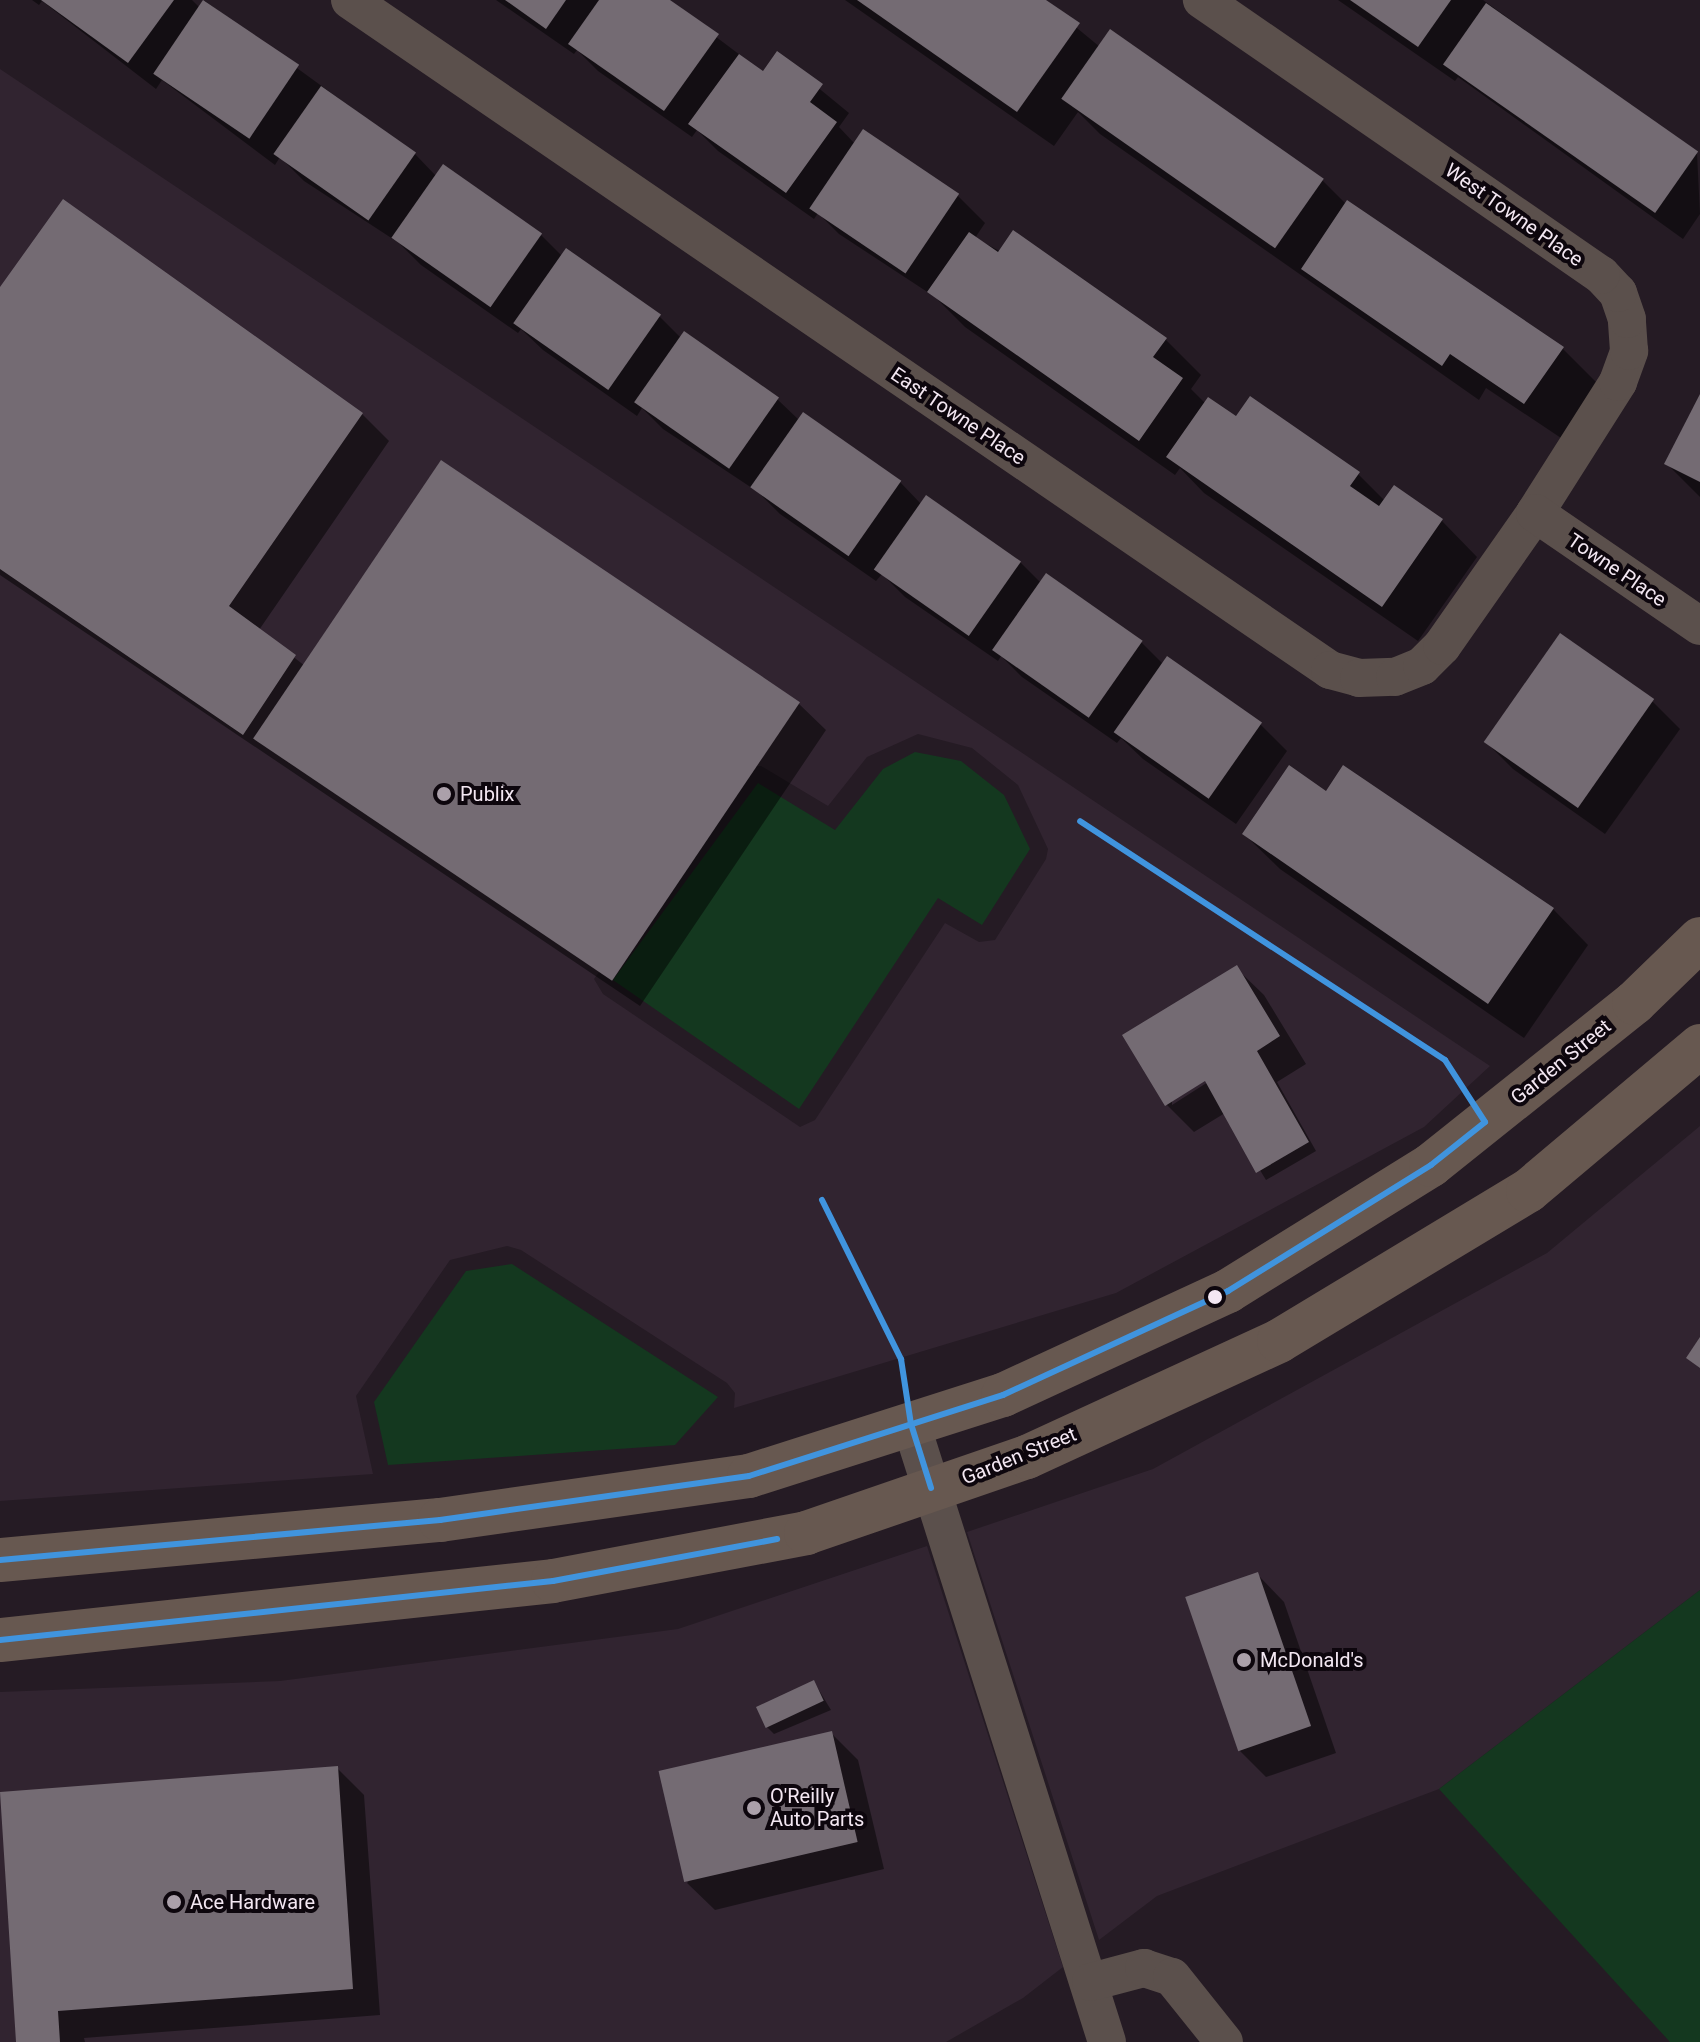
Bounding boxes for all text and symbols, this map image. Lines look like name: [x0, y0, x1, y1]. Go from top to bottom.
street label: West Towne Place: [1440, 158, 1588, 272]
street label: East Towne Place: [886, 362, 1030, 470]
street label: Towne Place: [1563, 528, 1671, 612]
place label: Publix: [460, 782, 515, 806]
marker: Publix: [435, 785, 453, 803]
street label: Garden Street: [1506, 1014, 1616, 1110]
unlabelled marker: [1207, 1289, 1223, 1305]
street label: Garden Street: [958, 1422, 1080, 1490]
place label: McDonald's: [1260, 1648, 1364, 1672]
marker: McDonald's: [1235, 1651, 1253, 1669]
place label: O'Reilly Auto Parts: [770, 1784, 864, 1831]
marker: O'Reilly Auto Parts: [745, 1799, 763, 1817]
place label: Ace Hardware: [190, 1890, 315, 1914]
marker: Ace Hardware: [165, 1893, 183, 1911]

